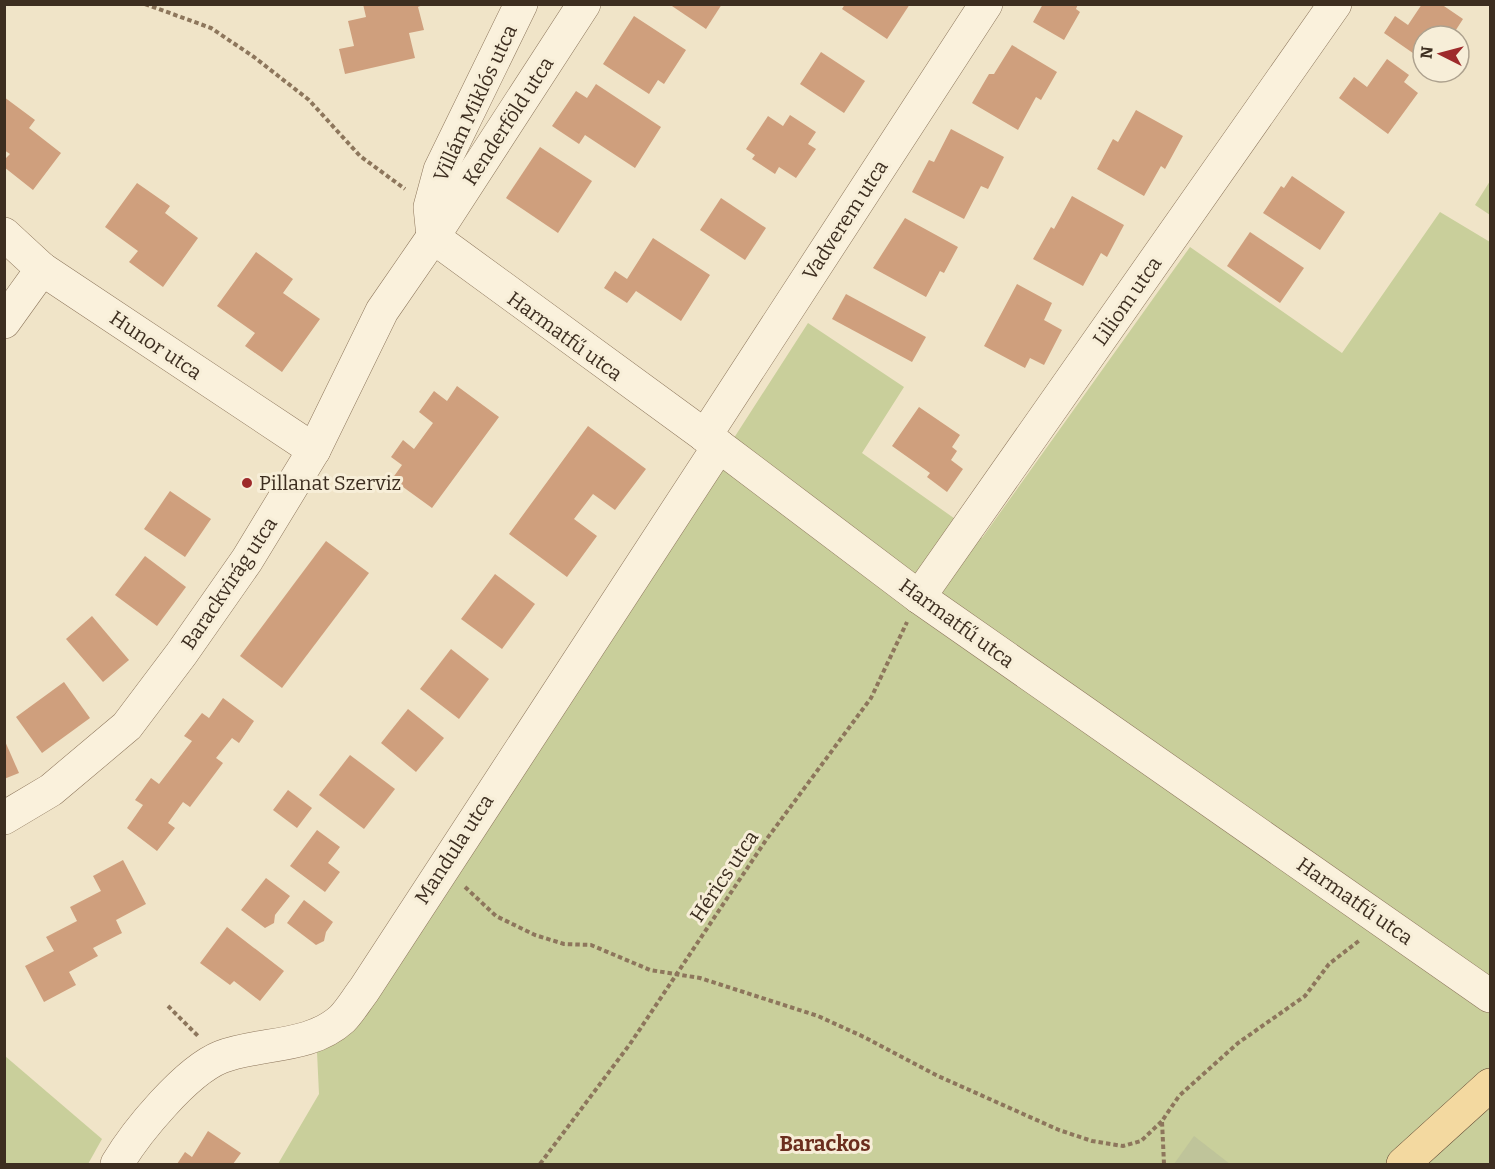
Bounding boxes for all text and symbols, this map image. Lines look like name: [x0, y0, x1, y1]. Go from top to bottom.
street label: Villám Miklós utca: [428, 21, 522, 185]
north arrow: [1411, 24, 1471, 84]
text: N: [1416, 45, 1437, 60]
street label: Kenderföld utca: [458, 52, 558, 190]
street label: Vadverem utca: [797, 155, 893, 285]
street label: Liliom utca: [1088, 252, 1166, 350]
street label: Harmatfű utca: [503, 286, 627, 386]
street label: Hunor utca: [106, 306, 207, 384]
place label: Pillanat Szerviz: [259, 471, 401, 495]
marker: Pillanat Szerviz: [240, 476, 254, 490]
street label: Barackvirág utca: [176, 512, 282, 654]
street label: Harmatfű utca: [895, 573, 1019, 673]
street label: Mandula utca: [410, 790, 498, 908]
street label: Hérics utca: [685, 826, 763, 926]
street label: Harmatfű utca: [1292, 852, 1418, 950]
district label: Barackos: [779, 1131, 871, 1157]

